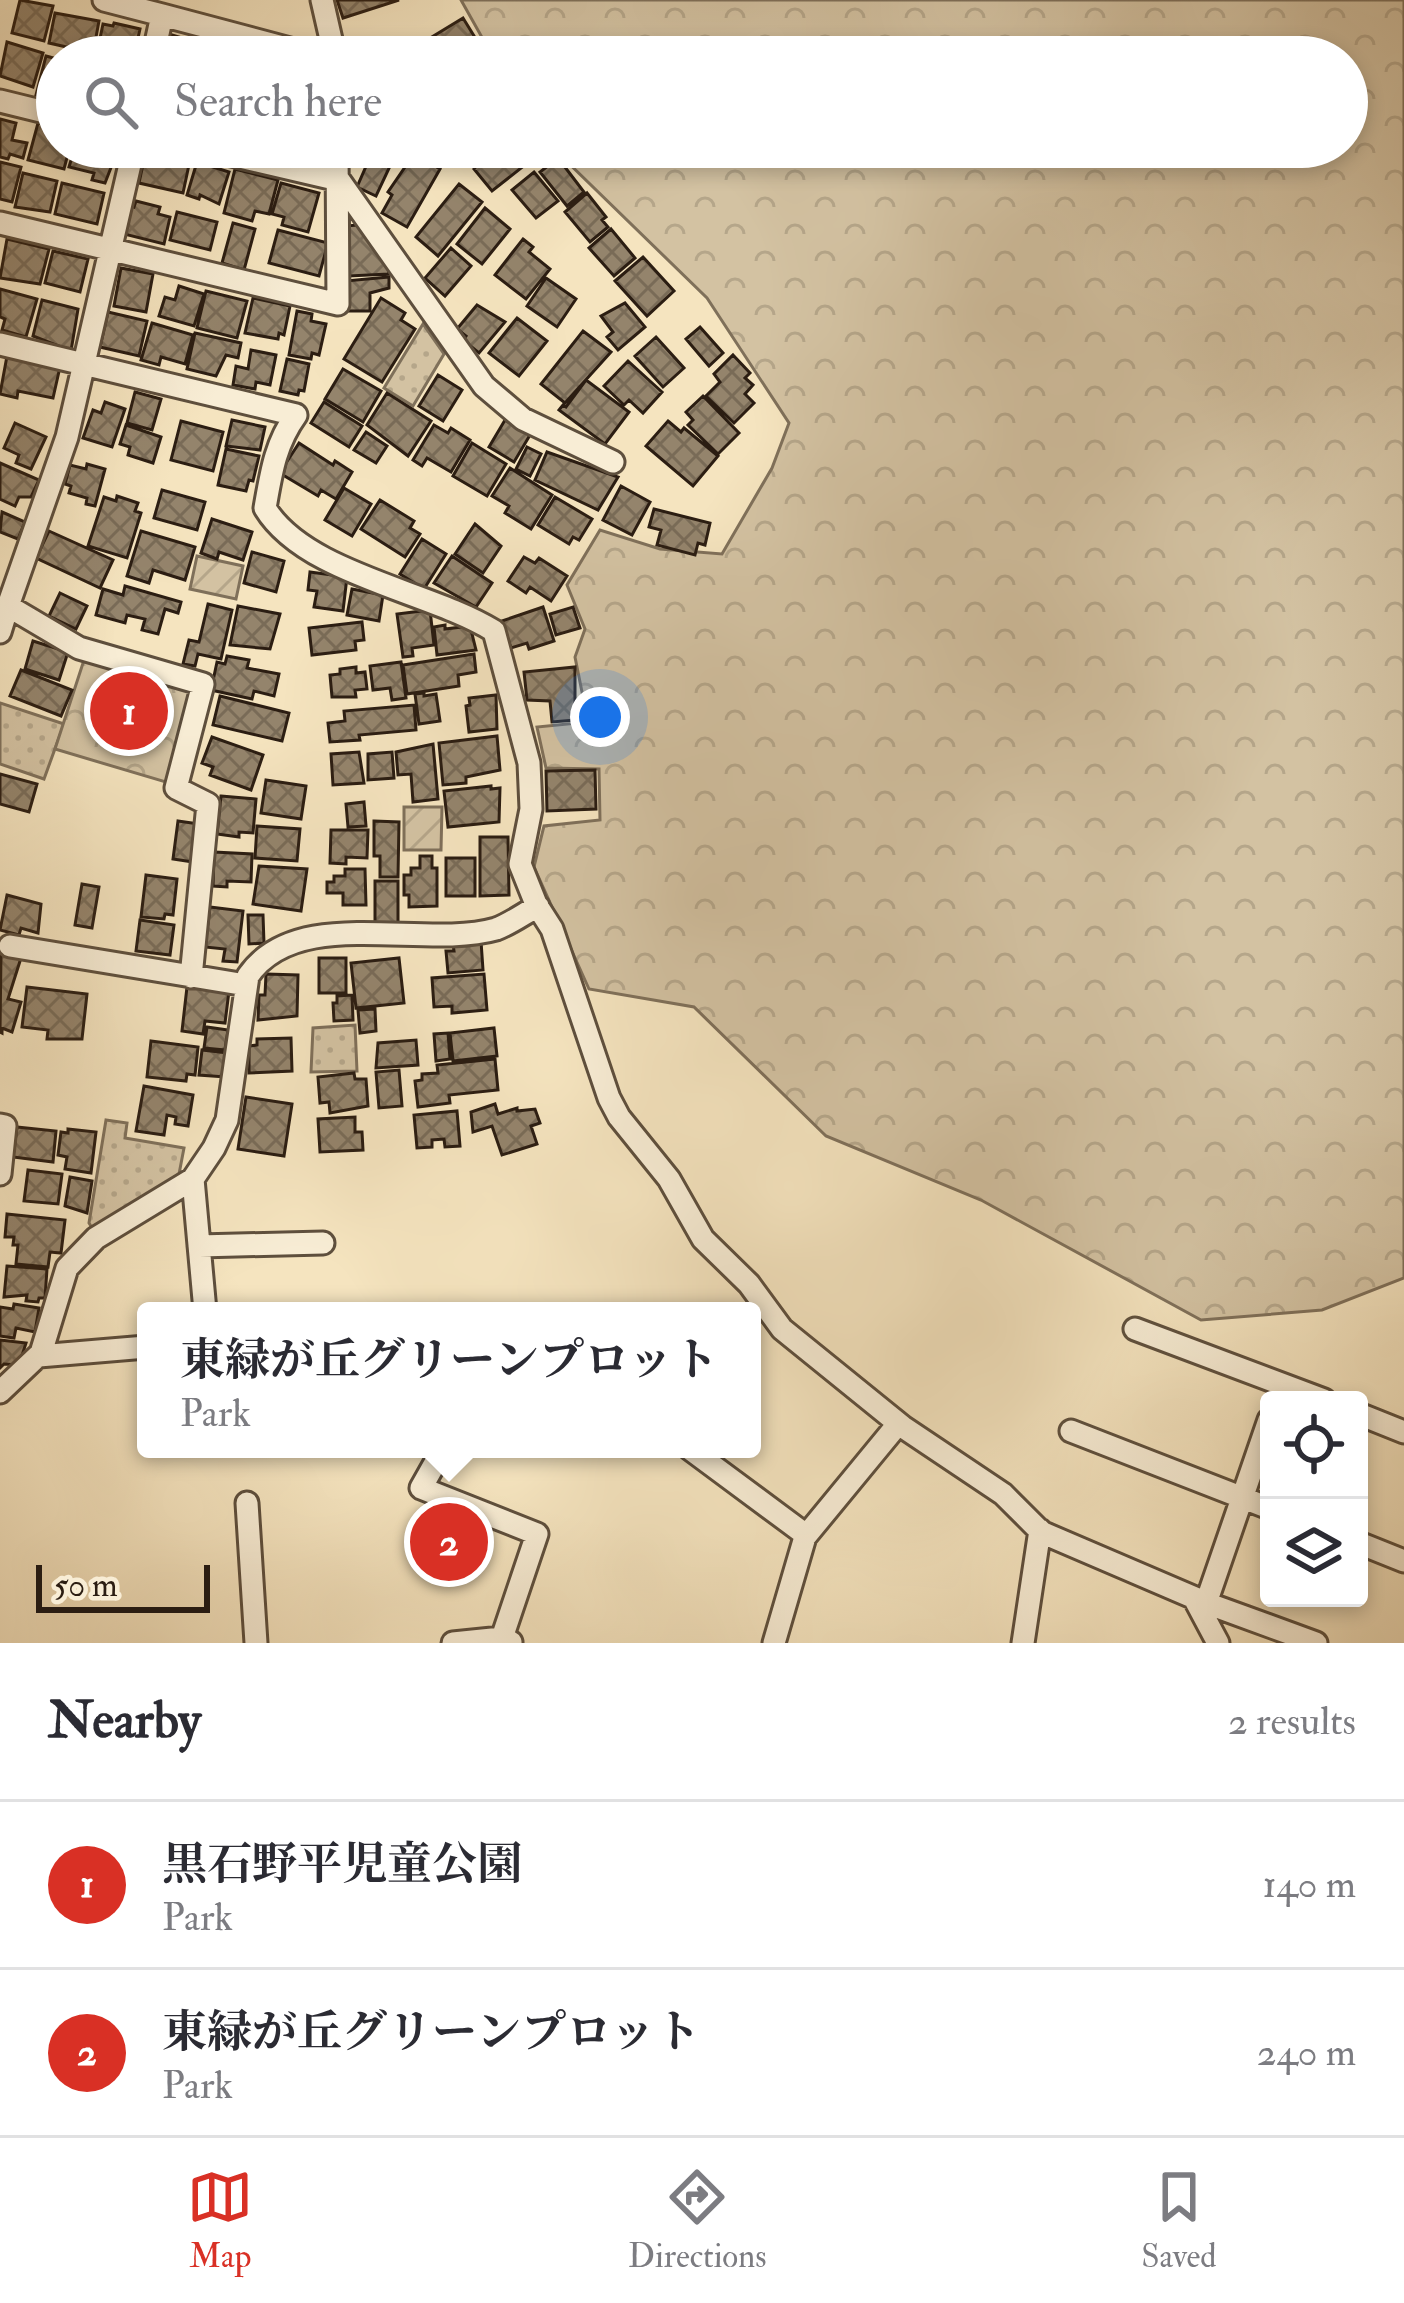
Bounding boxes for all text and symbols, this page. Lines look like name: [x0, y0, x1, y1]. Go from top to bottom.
search box: [36, 36, 1368, 168]
icon: search: [78, 69, 144, 135]
text: Search here: [174, 74, 382, 130]
pin: 1: [90, 666, 168, 756]
your location: [570, 687, 630, 747]
popup: [137, 1302, 761, 1458]
text: 東緑が丘グリーンプロット: [180, 1333, 718, 1389]
text: Park: [180, 1389, 251, 1438]
map controls: [1260, 1391, 1368, 1607]
button: locate: [1260, 1391, 1368, 1499]
pin: 2: [410, 1497, 488, 1587]
button: layers: [1260, 1499, 1368, 1607]
scale bar: [36, 1559, 210, 1612]
text: 50 m: [54, 1565, 118, 1606]
text: Nearby: [48, 1689, 201, 1753]
text: 2 results: [1228, 1697, 1356, 1746]
text: 黒石野平児童公園: [162, 1837, 522, 1893]
text: 1: [80, 1860, 94, 1909]
text: 140 m: [1263, 1860, 1356, 1909]
text: Park: [162, 1893, 233, 1942]
text: 東緑が丘グリーンプロット: [162, 2005, 700, 2061]
text: 2: [77, 2028, 97, 2077]
text: 240 m: [1257, 2028, 1356, 2077]
text: Park: [162, 2061, 233, 2110]
tab: Map: [187, 2164, 253, 2277]
tab: Directions: [628, 2164, 767, 2277]
tab: Saved: [1141, 2164, 1217, 2277]

